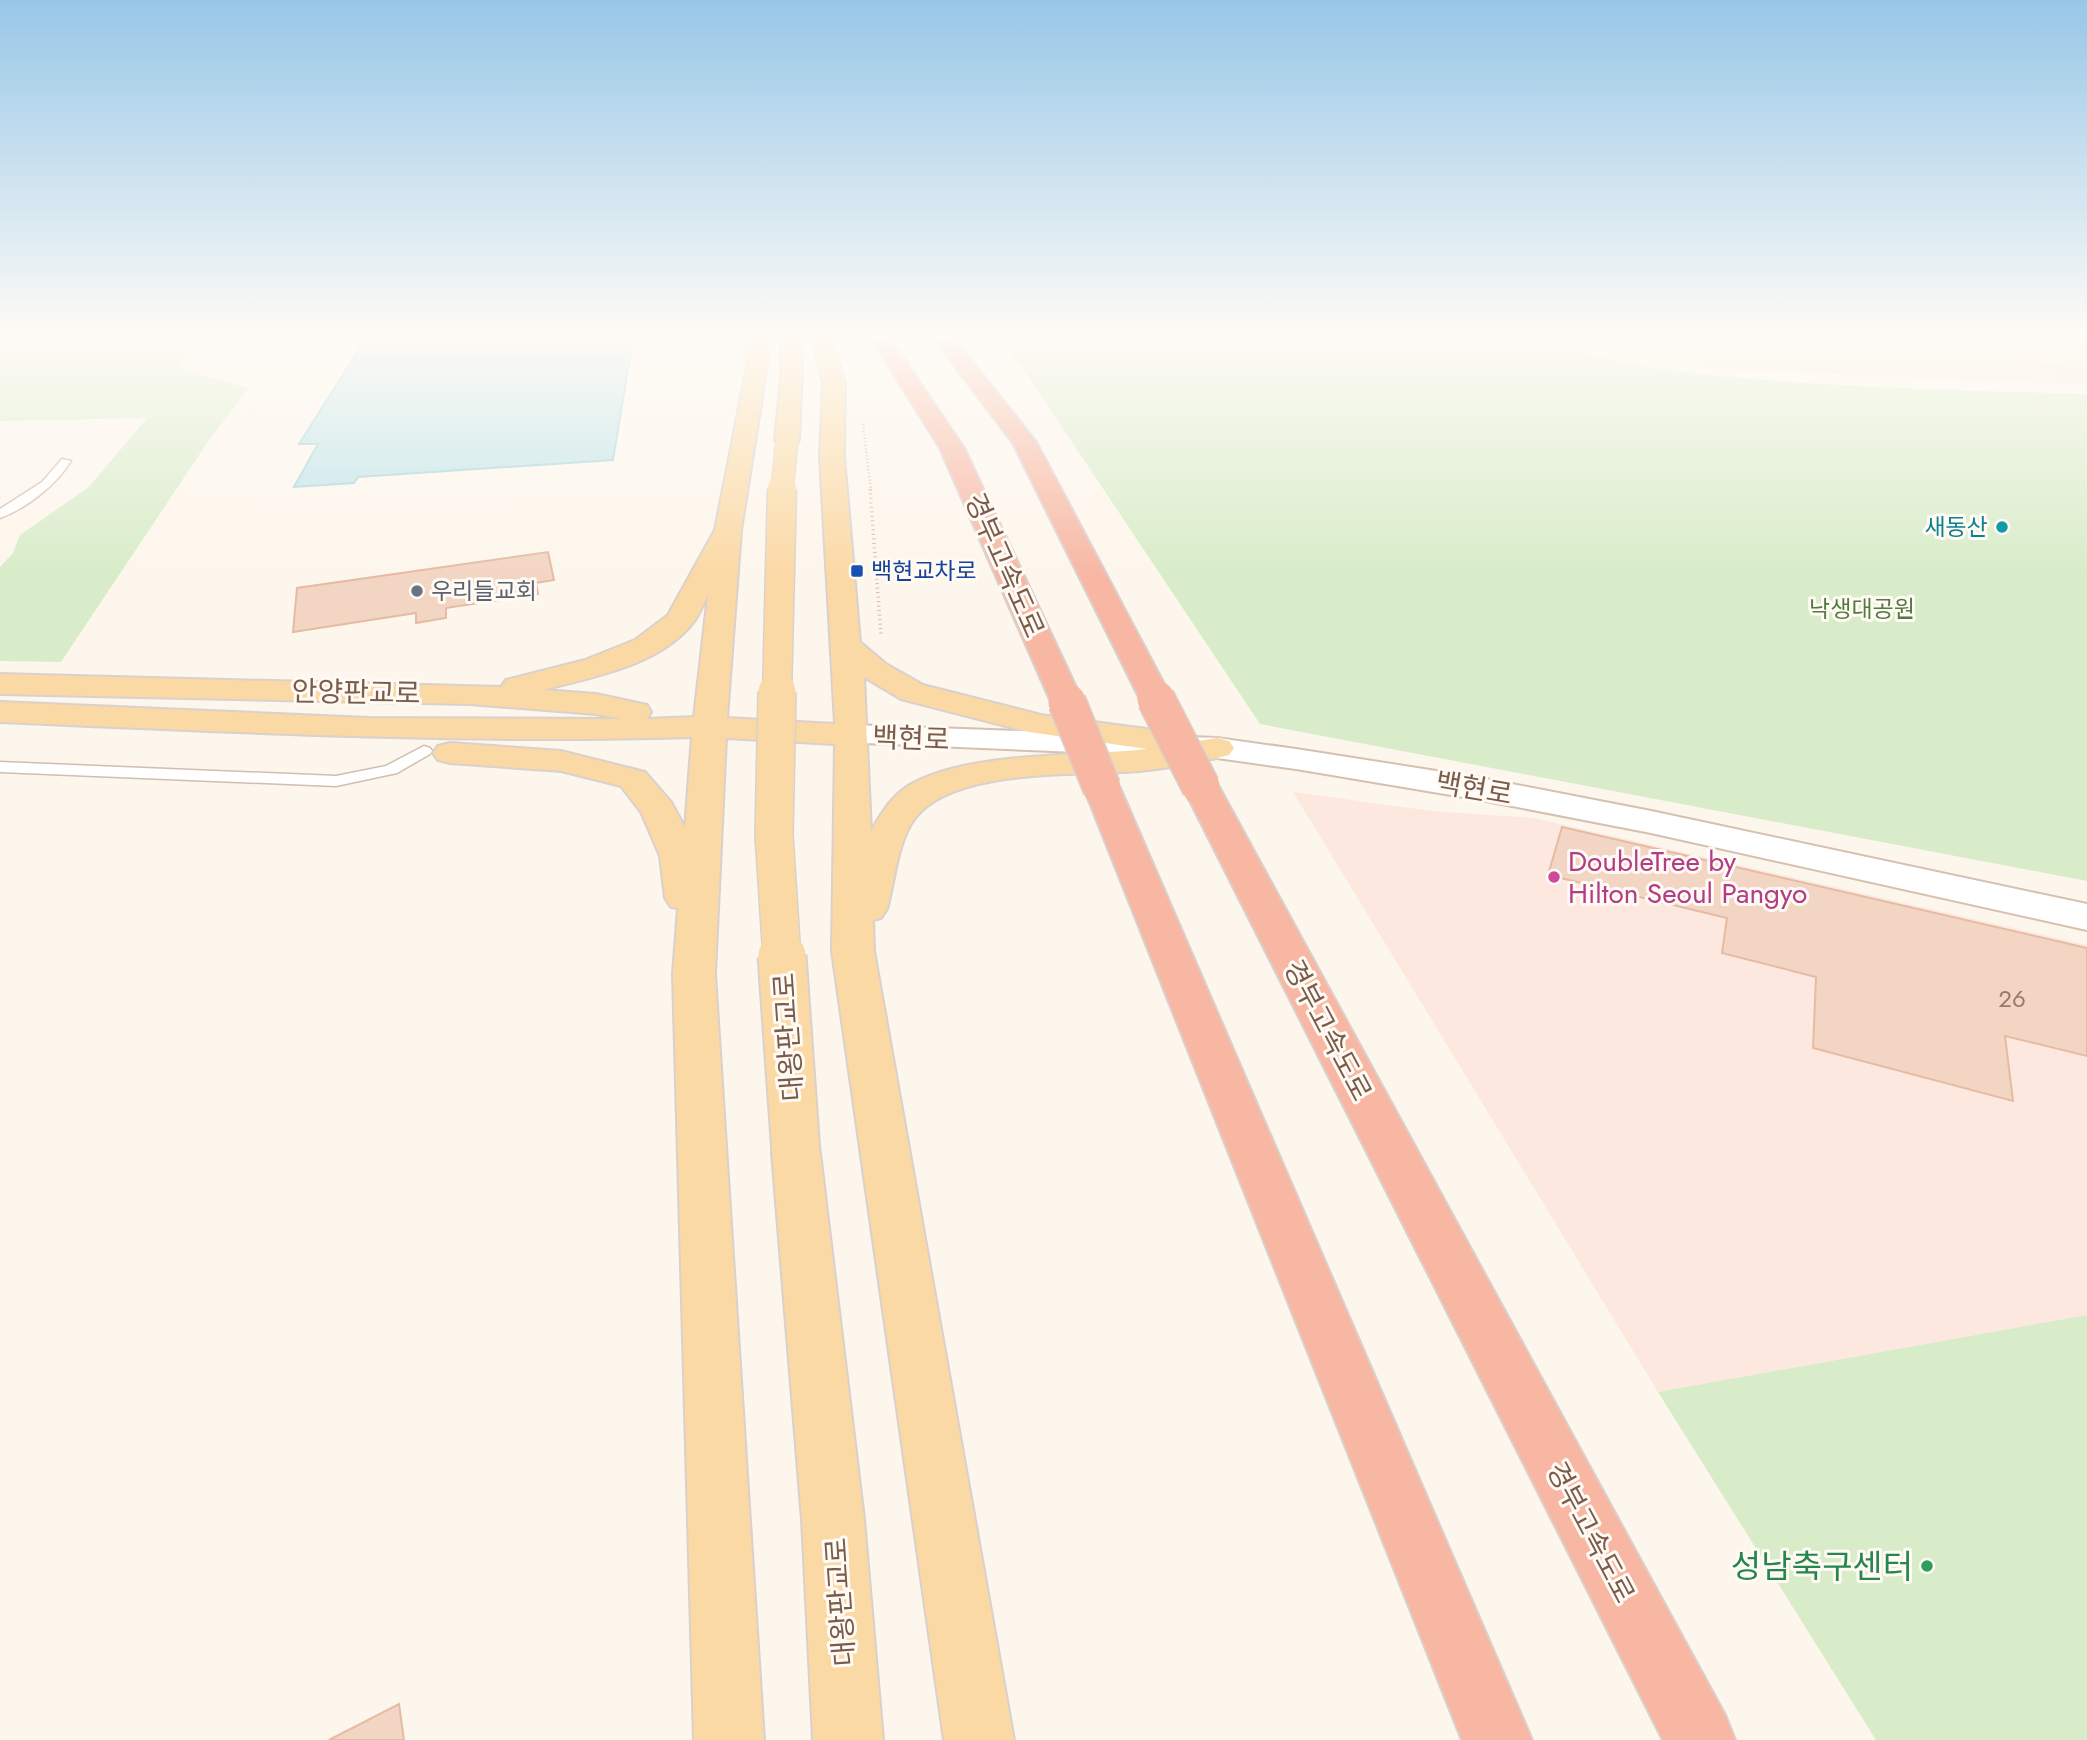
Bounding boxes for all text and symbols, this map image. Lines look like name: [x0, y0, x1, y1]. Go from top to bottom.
street label: 경부고속도로: [954, 486, 1055, 644]
place label: 새동산: [1925, 510, 1988, 544]
marker: 새동산: [1994, 519, 2010, 535]
place label: 백현교차로: [871, 554, 977, 588]
marker: 백현교차로: [849, 563, 865, 579]
place label: 우리들교회: [431, 574, 537, 608]
marker: 우리들교회: [409, 583, 425, 599]
park label: 낙생대공원: [1809, 592, 1915, 626]
street label: 안양판교로: [291, 671, 421, 714]
street label: 백현로: [872, 717, 950, 760]
street label: 백현로: [1432, 762, 1516, 815]
place label: DoubleTree by Hilton Seoul Pangyo: [1568, 841, 1807, 914]
marker: DoubleTree by Hilton Seoul Pangyo: [1546, 869, 1562, 885]
street label: 경부고속도로: [1273, 952, 1382, 1108]
street label: 대왕판교로: [764, 971, 813, 1103]
house number: 26: [1998, 981, 2026, 1016]
street label: 경부고속도로: [1536, 1454, 1645, 1610]
street label: 대왕판교로: [816, 1536, 865, 1668]
place label: 성남축구센터: [1731, 1543, 1913, 1590]
marker: 성남축구센터: [1919, 1558, 1935, 1574]

